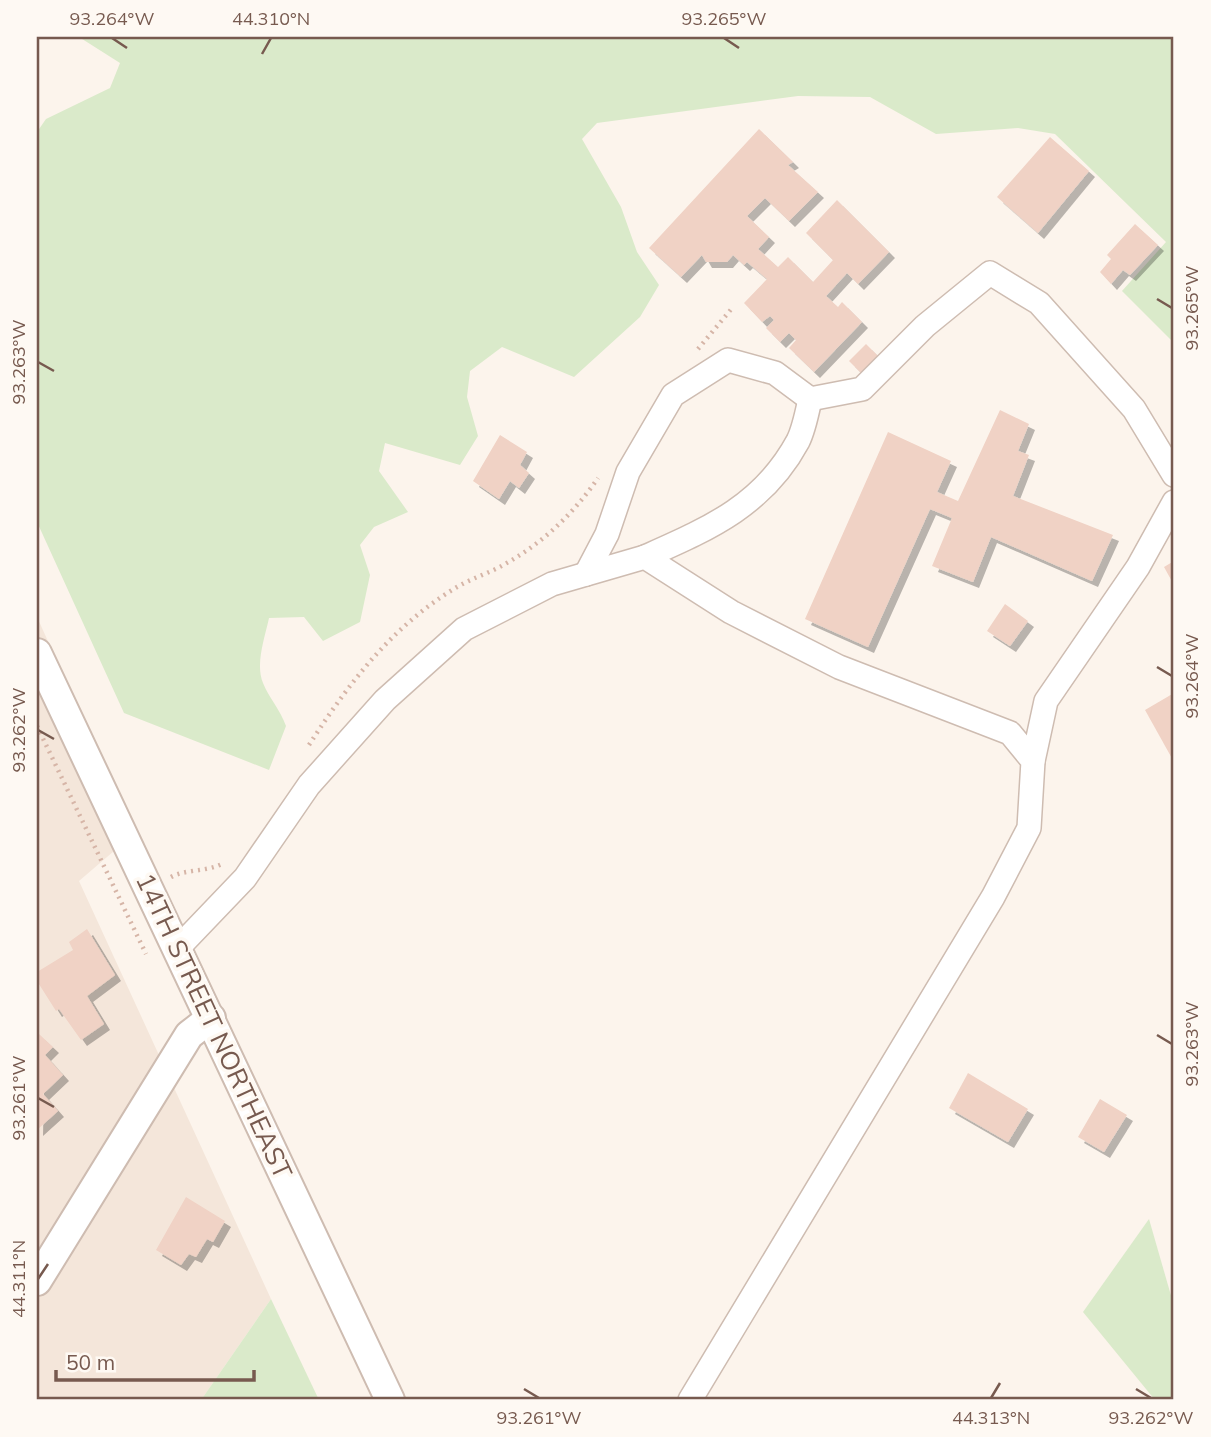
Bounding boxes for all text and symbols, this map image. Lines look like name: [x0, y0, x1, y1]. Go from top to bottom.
text: 93.264°W: [69, 7, 155, 30]
text: 44.310°N: [232, 7, 310, 30]
text: 93.265°W: [681, 7, 767, 30]
text: 93.265°W: [1180, 265, 1203, 351]
text: 93.263°W: [7, 319, 30, 405]
text: 93.264°W: [1180, 633, 1203, 719]
text: 93.262°W: [7, 687, 30, 773]
street label: 14TH STREET NORTHEAST: [129, 868, 300, 1184]
text: 93.263°W: [1180, 1001, 1203, 1087]
text: 93.261°W: [7, 1055, 30, 1141]
text: 44.311°N: [7, 1240, 30, 1318]
scale bar: [56, 1339, 254, 1383]
text: 50 m: [66, 1349, 115, 1375]
text: 93.261°W: [496, 1406, 582, 1429]
text: 44.313°N: [952, 1406, 1030, 1429]
text: 93.262°W: [1108, 1406, 1194, 1429]

